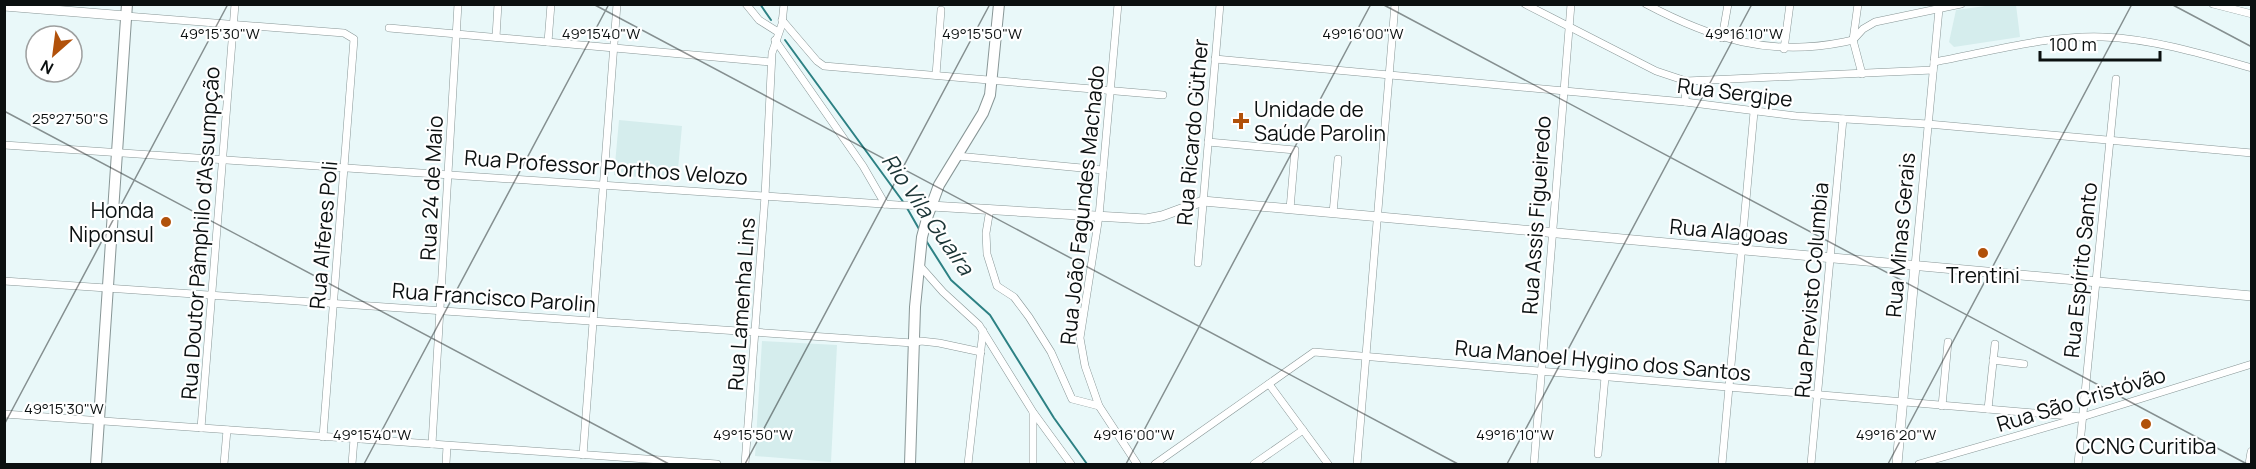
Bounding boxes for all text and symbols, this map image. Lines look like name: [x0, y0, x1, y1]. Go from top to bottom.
text: 49°15'30"W: [180, 23, 260, 44]
text: 49°15'40"W: [562, 23, 640, 44]
text: 49°15'50"W: [942, 23, 1022, 44]
text: 49°16'00"W: [1322, 23, 1404, 44]
text: 49°16'10"W: [1705, 23, 1783, 44]
north arrow: [24, 24, 84, 84]
scale bar: [2040, 24, 2160, 62]
text: 100 m: [2049, 32, 2097, 56]
street label: Rua Ricardo Güther: [1170, 37, 1214, 227]
text: N: [37, 55, 57, 80]
street label: Rua João Fagundes Machado: [1053, 64, 1111, 346]
street label: Rua Doutor Pâmphilo d'Assumpção: [174, 65, 226, 401]
street label: Rua Sergipe: [1676, 71, 1794, 113]
place label: Unidade de Saúde Parolin: [1254, 95, 1386, 147]
text: 25°27'50"S: [32, 108, 108, 129]
marker: Unidade de Saúde Parolin: [1232, 112, 1250, 130]
street label: Rua 24 de Maio: [413, 115, 449, 261]
street label: Rua Assis Figueiredo: [1515, 115, 1557, 315]
street label: Rua Professor Porthos Velozo: [463, 143, 749, 191]
water label: Rio Vila Guaíra: [875, 147, 982, 282]
street label: Rua Minas Gerais: [1879, 151, 1921, 319]
street label: Rua Alferes Poli: [303, 160, 343, 310]
street label: Rua Previsto Columbia: [1788, 181, 1834, 399]
street label: Rua Espírito Santo: [2057, 181, 2103, 359]
place label: Honda Niponsul: [69, 196, 154, 248]
street label: Rua Alagoas: [1669, 212, 1789, 250]
marker: Honda Niponsul: [159, 215, 173, 229]
street label: Rua Lamenha Lins: [721, 216, 761, 392]
marker: Trentini: [1976, 246, 1990, 260]
place label: Trentini: [1946, 261, 2020, 289]
street label: Rua Francisco Parolin: [391, 276, 597, 318]
street label: Rua Manoel Hygino dos Santos: [1454, 333, 1752, 387]
street label: Rua São Cristóvão: [1993, 360, 2169, 438]
text: 49°15'30"W: [24, 398, 104, 419]
marker: CCNG Curitiba: [2139, 417, 2153, 431]
text: 49°15'40"W: [333, 424, 411, 445]
text: 49°15'50"W: [713, 424, 793, 445]
text: 49°16'00"W: [1093, 424, 1175, 445]
text: 49°16'10"W: [1476, 424, 1554, 445]
text: 49°16'20"W: [1856, 424, 1936, 445]
place label: CCNG Curitiba: [2076, 432, 2216, 460]

